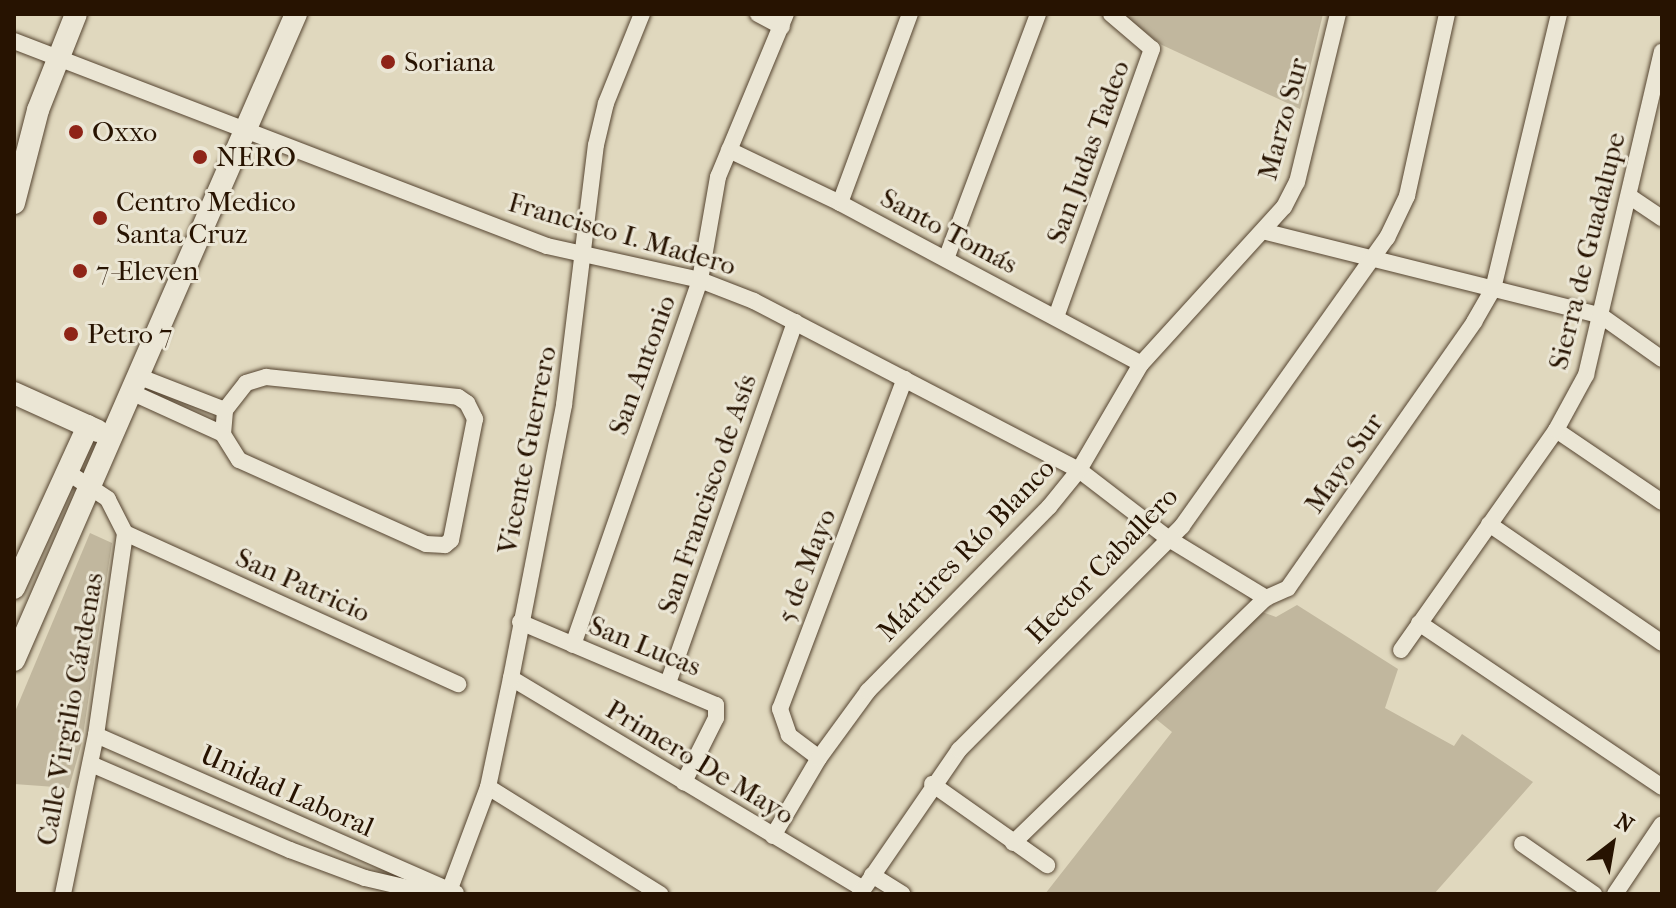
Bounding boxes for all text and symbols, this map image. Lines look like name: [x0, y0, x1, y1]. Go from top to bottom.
place label: Soriana: [404, 45, 495, 79]
marker: Soriana: [379, 53, 397, 71]
street label: Marzo Sur: [1251, 54, 1315, 184]
street label: San Judas Tadeo: [1039, 56, 1137, 248]
place label: Oxxo: [92, 115, 157, 149]
marker: Oxxo: [67, 123, 85, 141]
street label: Sierra de Guadalupe: [1541, 129, 1633, 373]
place label: NERO: [216, 140, 296, 174]
marker: NERO: [191, 148, 209, 166]
street label: Santo Tomás: [875, 181, 1023, 281]
place label: Centro Medico Santa Cruz: [116, 185, 296, 251]
street label: Francisco I. Madero: [504, 185, 740, 283]
marker: Centro Medico Santa Cruz: [91, 209, 109, 227]
place label: 7-Eleven: [96, 254, 199, 288]
marker: 7-Eleven: [71, 262, 89, 280]
street label: San Antonio: [601, 290, 683, 440]
place label: Petro 7: [87, 317, 173, 351]
marker: Petro 7: [62, 325, 80, 343]
street label: Vicente Guerrero: [490, 343, 564, 557]
street label: San Francisco de Asís: [650, 370, 764, 618]
street label: Mayo Sur: [1297, 406, 1391, 520]
street label: Mártires Río Blanco: [870, 452, 1062, 648]
street label: Hector Caballero: [1019, 480, 1185, 650]
street label: 5 de Mayo: [769, 504, 843, 628]
street label: San Patricio: [230, 540, 376, 630]
street label: Calle Virgilio Cárdenas: [29, 570, 111, 848]
street label: San Lucas: [584, 608, 706, 684]
street label: Primero De Mayo: [600, 693, 800, 831]
street label: Unidad Laboral: [195, 738, 379, 844]
north arrow: [1572, 804, 1652, 884]
text: N: [1611, 808, 1638, 839]

